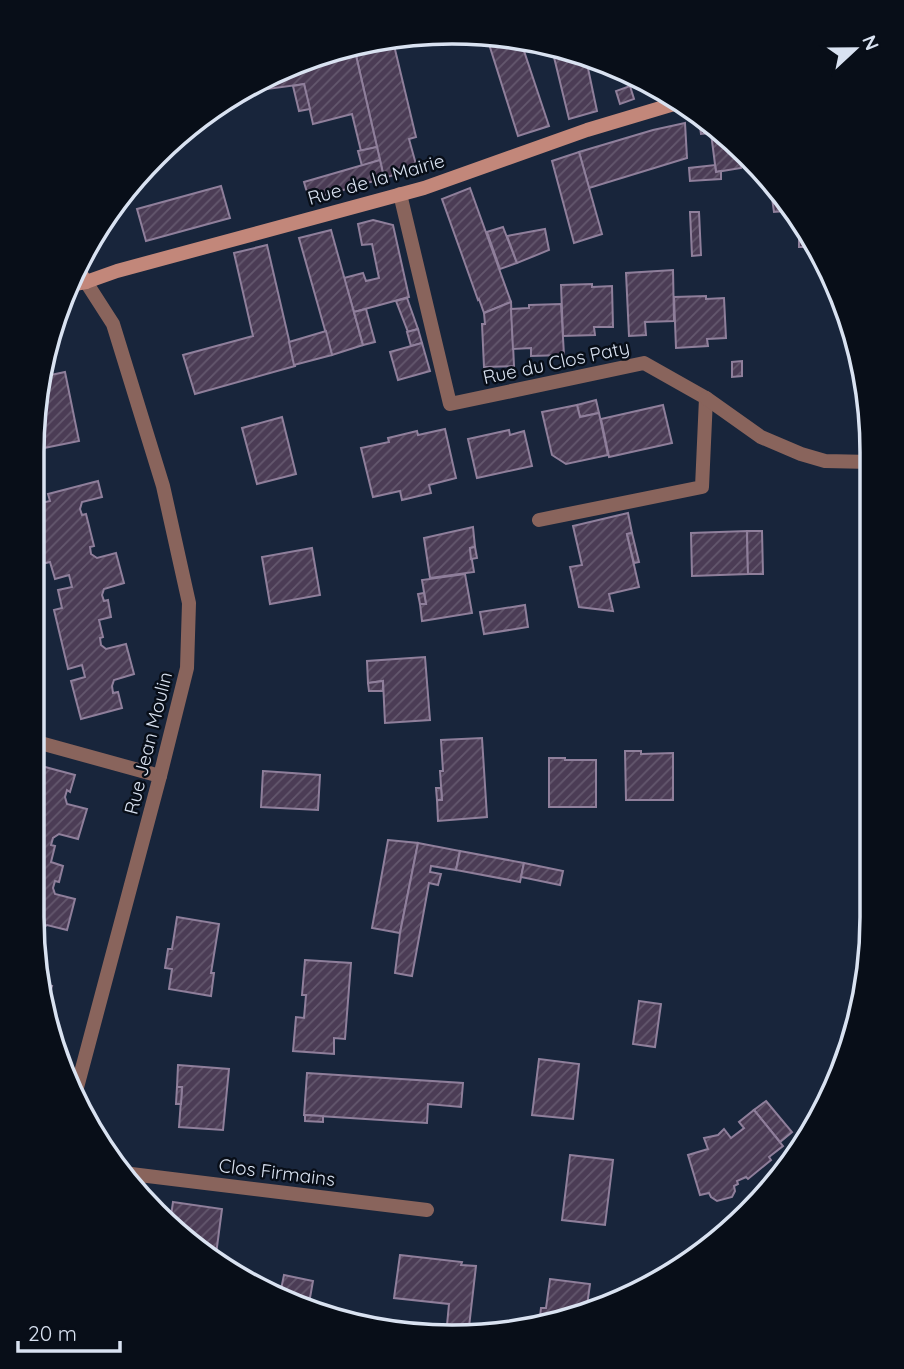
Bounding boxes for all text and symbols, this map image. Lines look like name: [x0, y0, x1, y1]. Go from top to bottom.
north arrow: [820, 14, 890, 84]
text: N: [857, 32, 885, 54]
street label: Rue de la Mairie: [305, 148, 447, 210]
street label: Rue du Clos Paty: [481, 335, 631, 389]
street label: Rue Jean Moulin: [119, 669, 177, 817]
street label: Clos Firmains: [217, 1153, 337, 1191]
scale bar: [18, 1310, 119, 1354]
text: 20 m: [28, 1320, 77, 1346]

